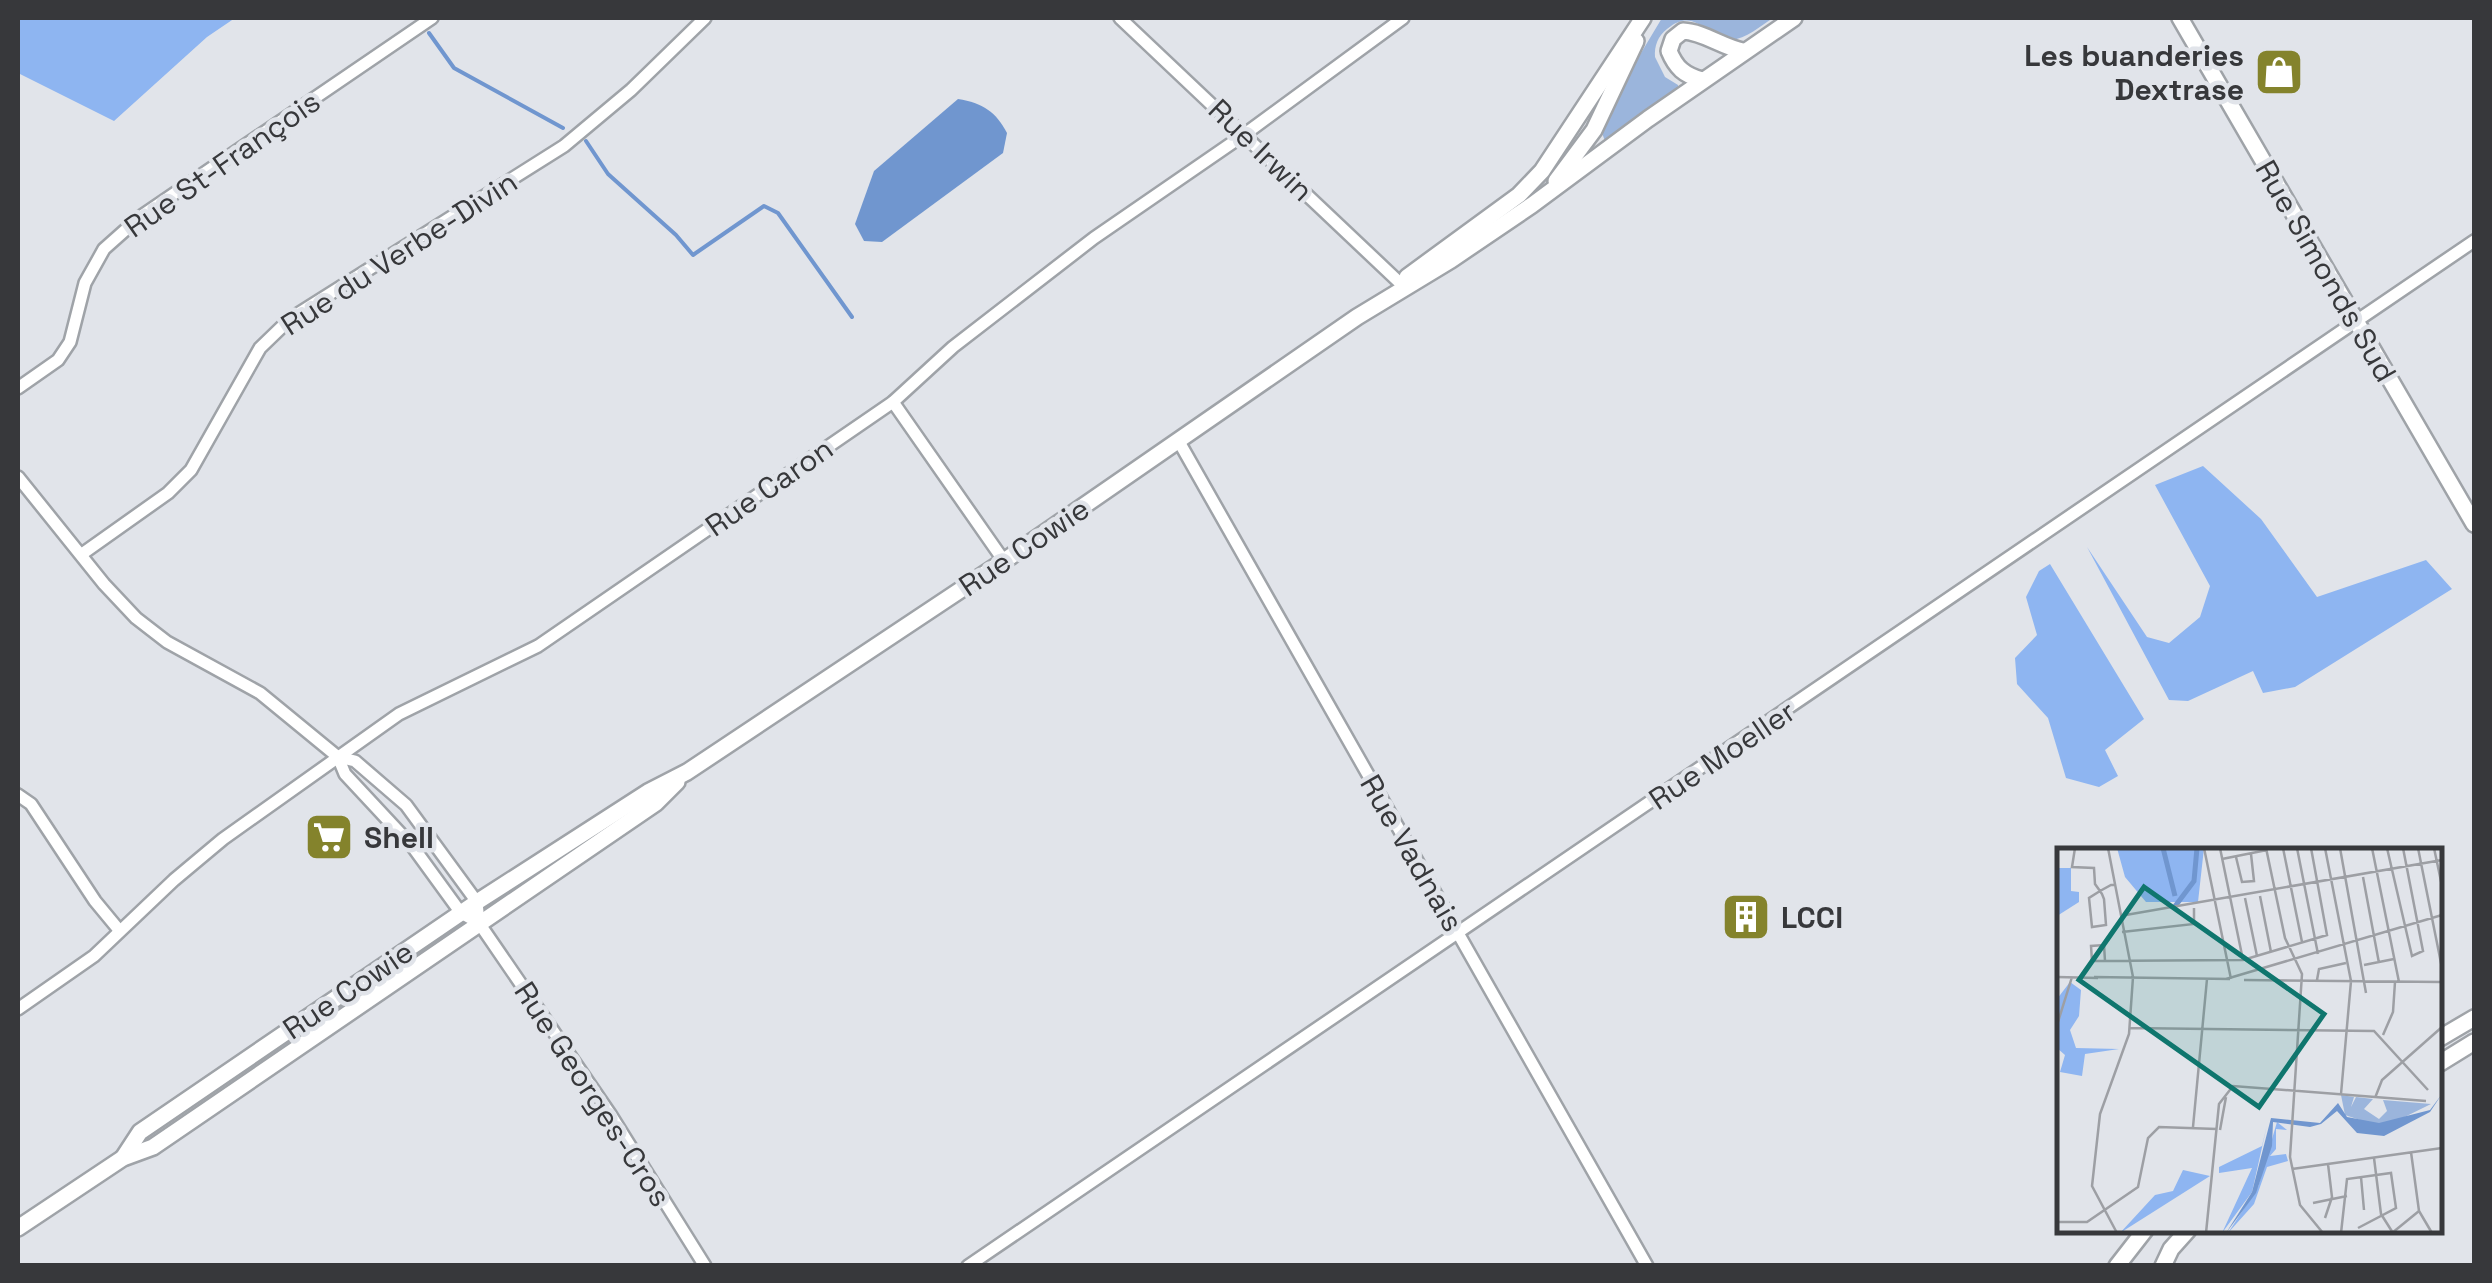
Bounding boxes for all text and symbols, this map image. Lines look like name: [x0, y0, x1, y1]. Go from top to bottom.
place label: Les buanderies Dextrase: [2024, 36, 2244, 109]
shop icon: Les buanderies Dextrase: [2253, 46, 2305, 98]
street label: Rue St-François: [116, 82, 328, 246]
street label: Rue Irwin: [1200, 90, 1322, 210]
street label: Rue Simonds Sud: [2247, 153, 2405, 389]
street label: Rue du Verbe-Divin: [273, 162, 525, 344]
street label: Rue Caron: [698, 429, 840, 545]
street label: Rue Cowie: [951, 489, 1097, 605]
street label: Rue Moeller: [1641, 692, 1803, 818]
street label: Rue Vadnais: [1351, 768, 1473, 938]
supermarket icon: Shell: [303, 811, 355, 863]
place label: Shell: [364, 818, 434, 857]
inset map: [2057, 848, 2442, 1233]
building icon: LCCI: [1720, 891, 1772, 943]
place label: LCCI: [1781, 898, 1843, 937]
street label: Rue Cowie: [275, 932, 421, 1048]
street label: Rue Georges-Cros: [506, 974, 680, 1214]

